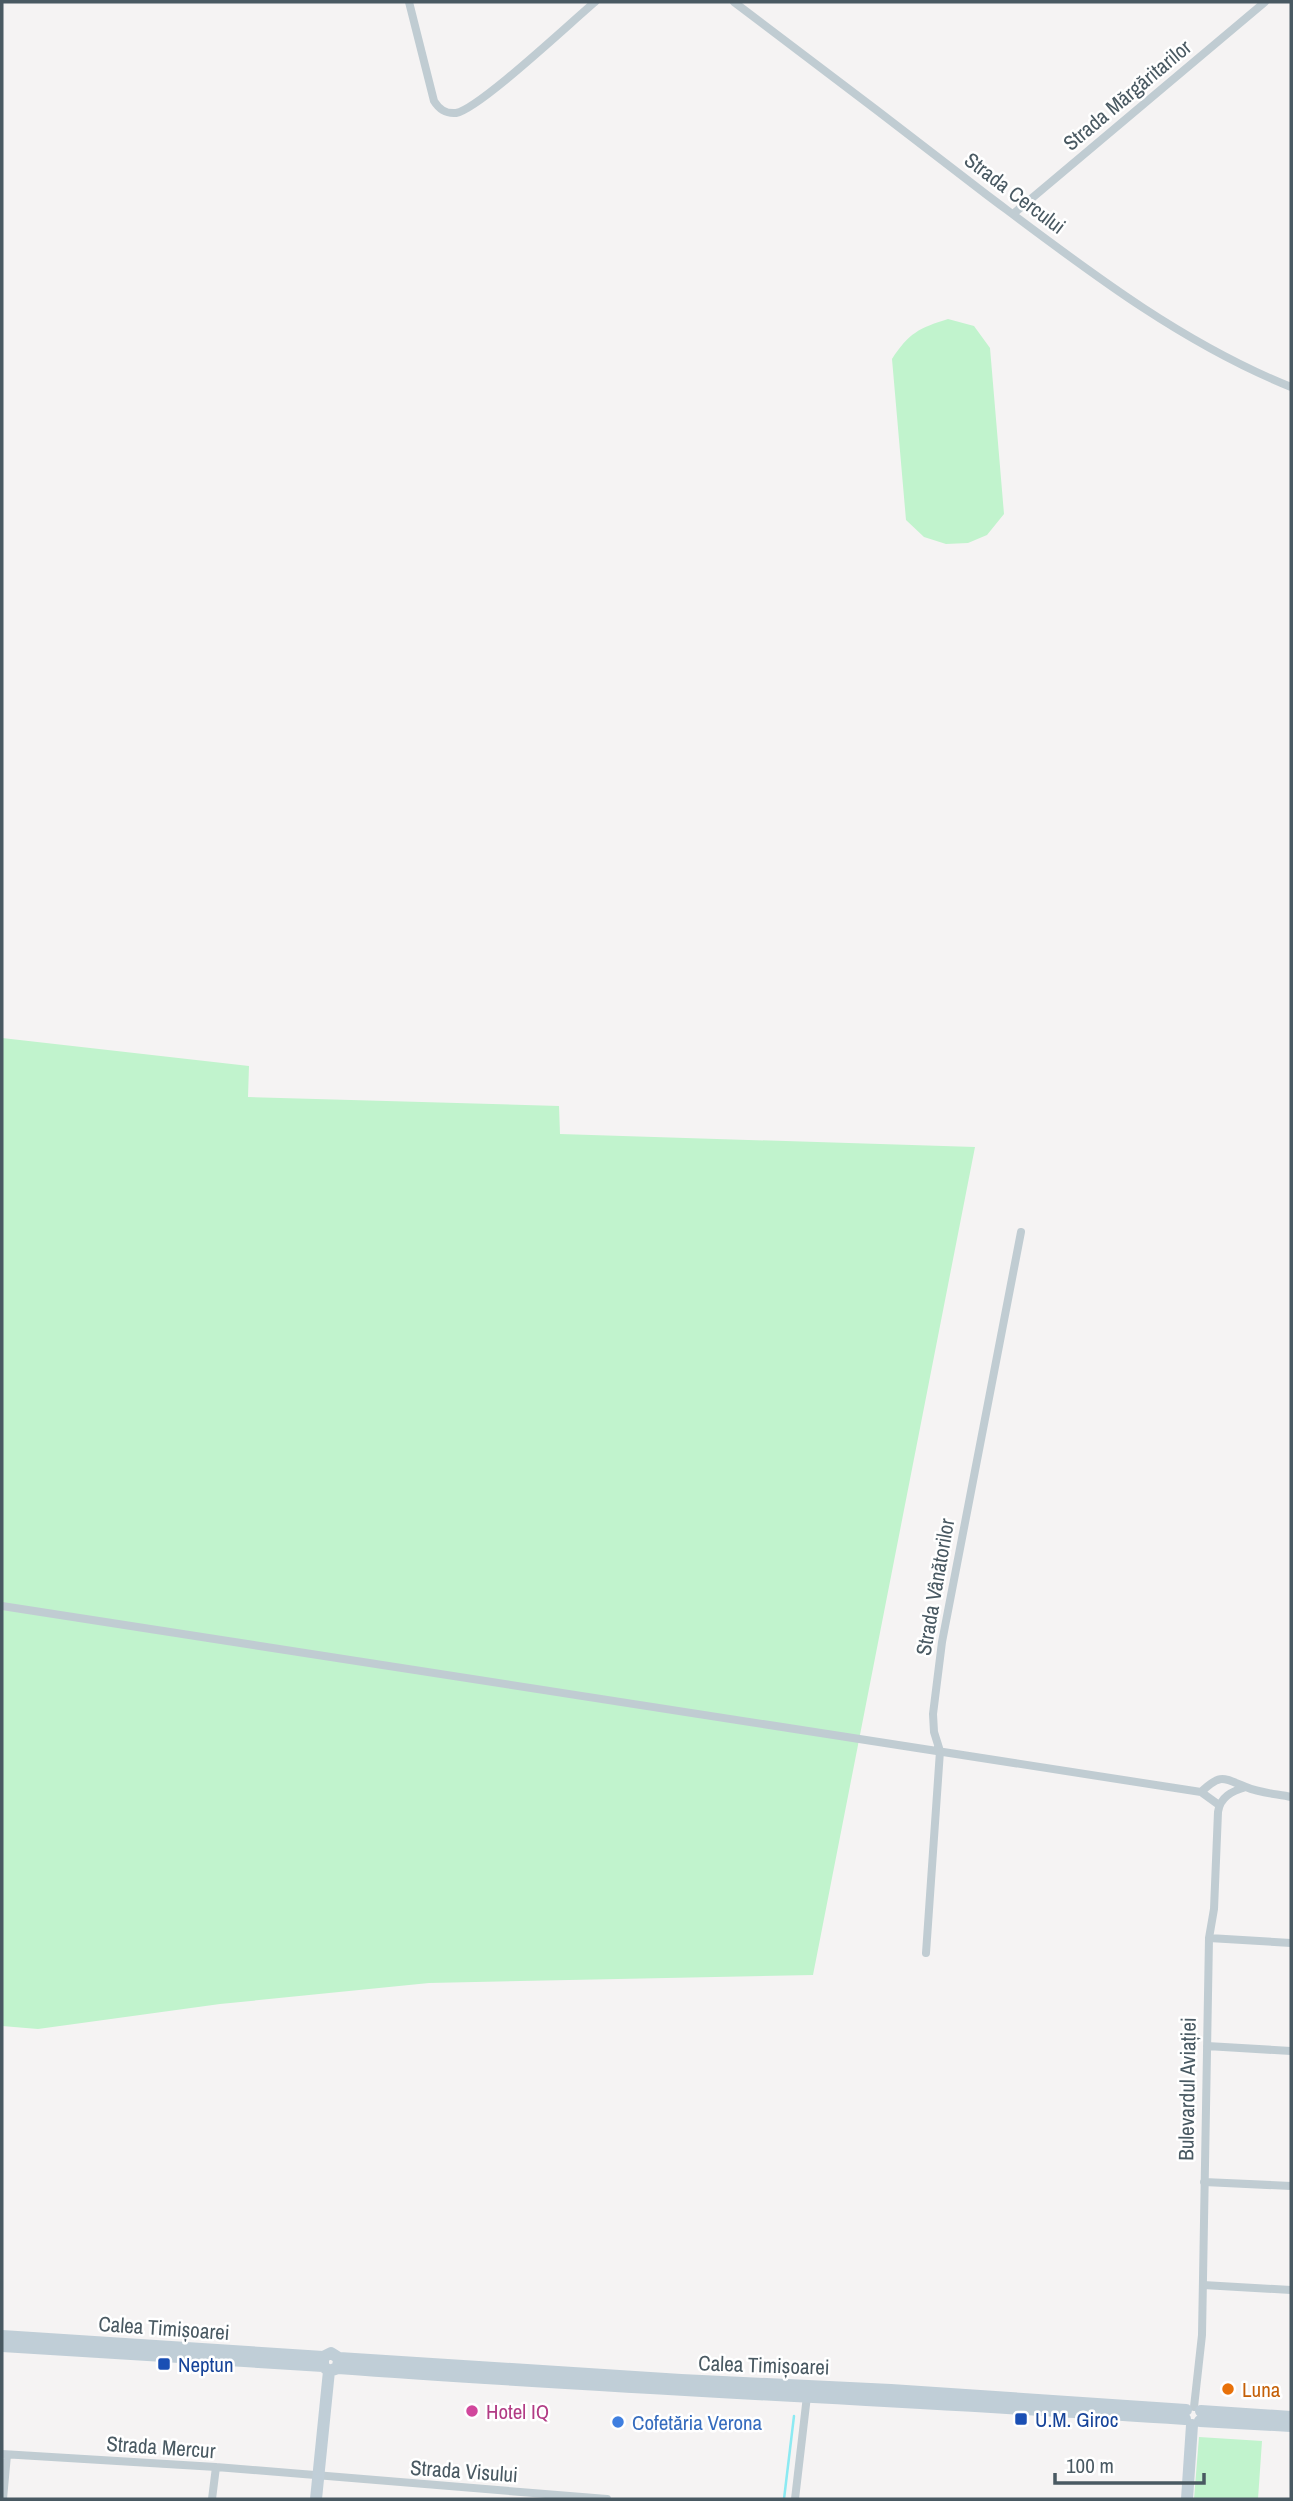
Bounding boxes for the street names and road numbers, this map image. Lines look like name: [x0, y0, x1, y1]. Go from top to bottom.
street label: Strada Mărgăritarilor: [1057, 33, 1197, 157]
street label: Strada Cercului: [958, 145, 1072, 241]
street label: Strada Vânătorilor: [909, 1516, 961, 1658]
street label: Bulevardul Aviației: [1171, 2017, 1203, 2161]
street label: Calea Timișoarei: [97, 2309, 231, 2347]
street label: Calea Timișoarei: [698, 2348, 830, 2382]
street label: Strada Mercur: [106, 2429, 217, 2465]
street label: Strada Visului: [409, 2453, 519, 2489]

